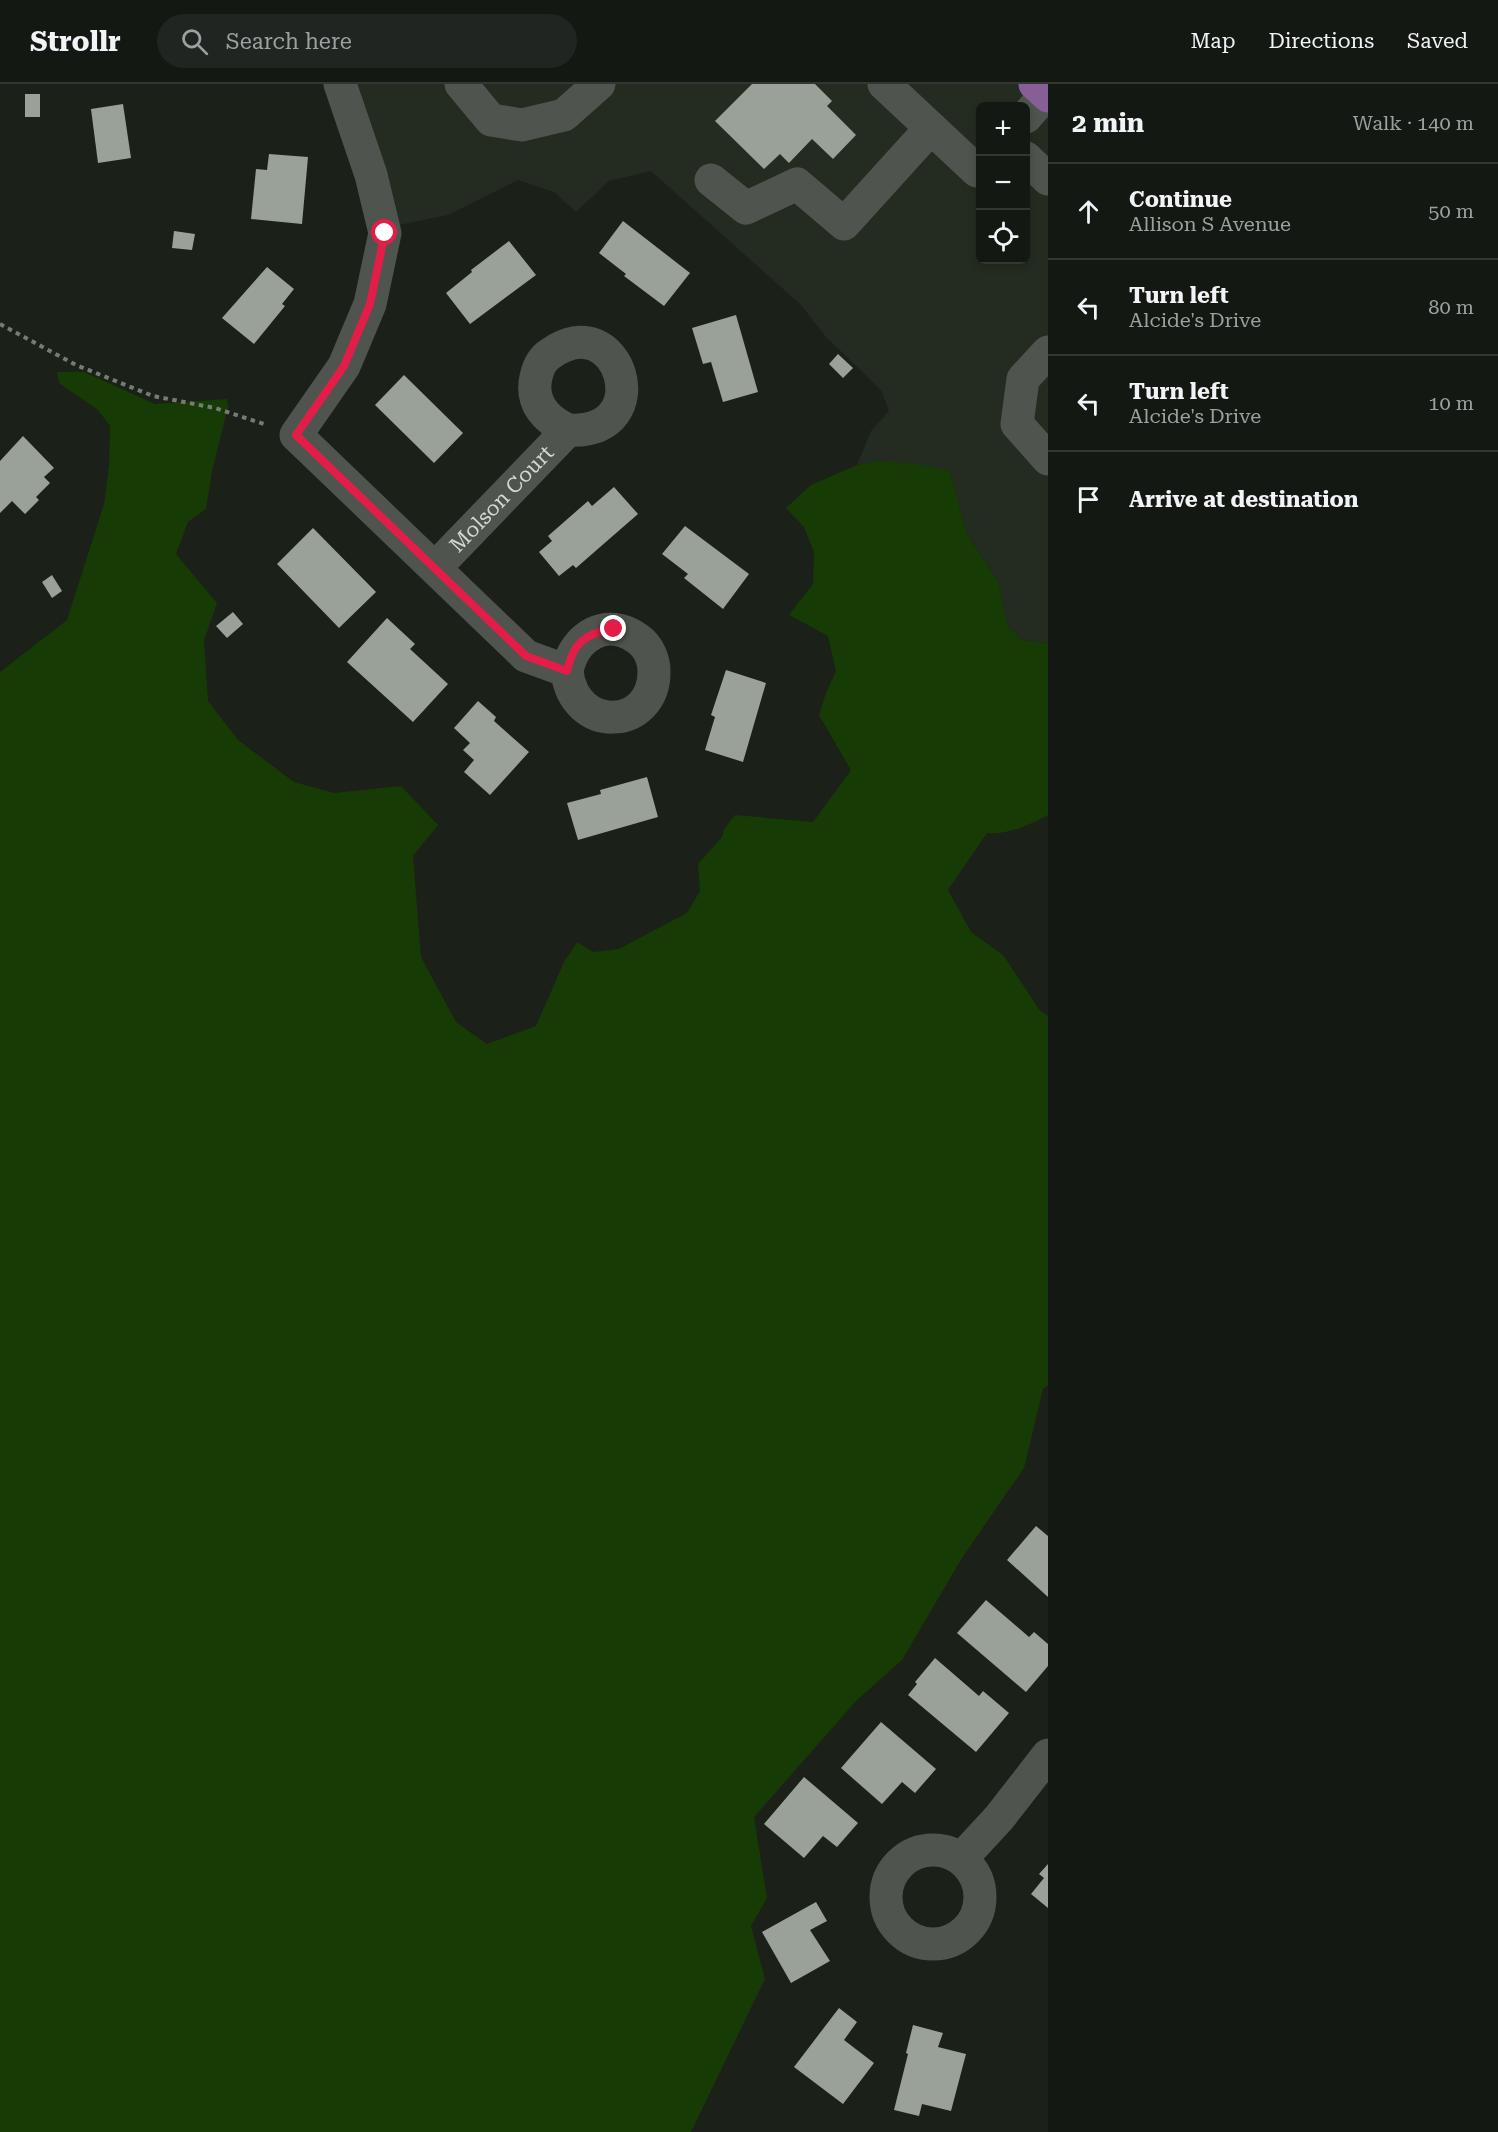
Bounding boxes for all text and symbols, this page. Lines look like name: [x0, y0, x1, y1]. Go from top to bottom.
search box: [157, 14, 577, 68]
text: Strollr: [30, 25, 121, 58]
icon: search: [178, 25, 211, 58]
text: Search here: [226, 29, 352, 54]
text: Map: [1191, 29, 1235, 53]
text: Directions: [1268, 29, 1374, 53]
text: Saved: [1407, 29, 1468, 53]
map controls: [976, 102, 1030, 264]
button: +: [976, 102, 1030, 156]
text: 2 min: [1072, 108, 1144, 138]
text: Walk · 140 m: [1353, 111, 1474, 135]
button: −: [976, 156, 1030, 210]
text: Continue: [1129, 187, 1232, 212]
icon: ahead: [1072, 195, 1105, 228]
text: 50 m: [1428, 199, 1474, 223]
button: locate: [976, 210, 1030, 264]
text: Allison S Avenue: [1129, 212, 1291, 236]
route start: [371, 219, 397, 245]
text: Turn left: [1129, 283, 1229, 308]
icon: left: [1072, 291, 1105, 324]
text: 80 m: [1428, 295, 1474, 319]
text: Alcide's Drive: [1129, 308, 1261, 332]
text: Turn left: [1129, 379, 1229, 404]
icon: left: [1072, 387, 1105, 420]
text: 10 m: [1428, 391, 1474, 415]
text: Alcide's Drive: [1129, 404, 1261, 428]
street label: Molson Court: [445, 440, 559, 557]
icon: arrive: [1072, 483, 1105, 516]
text: Arrive at destination: [1129, 487, 1358, 512]
route end: [600, 615, 626, 641]

